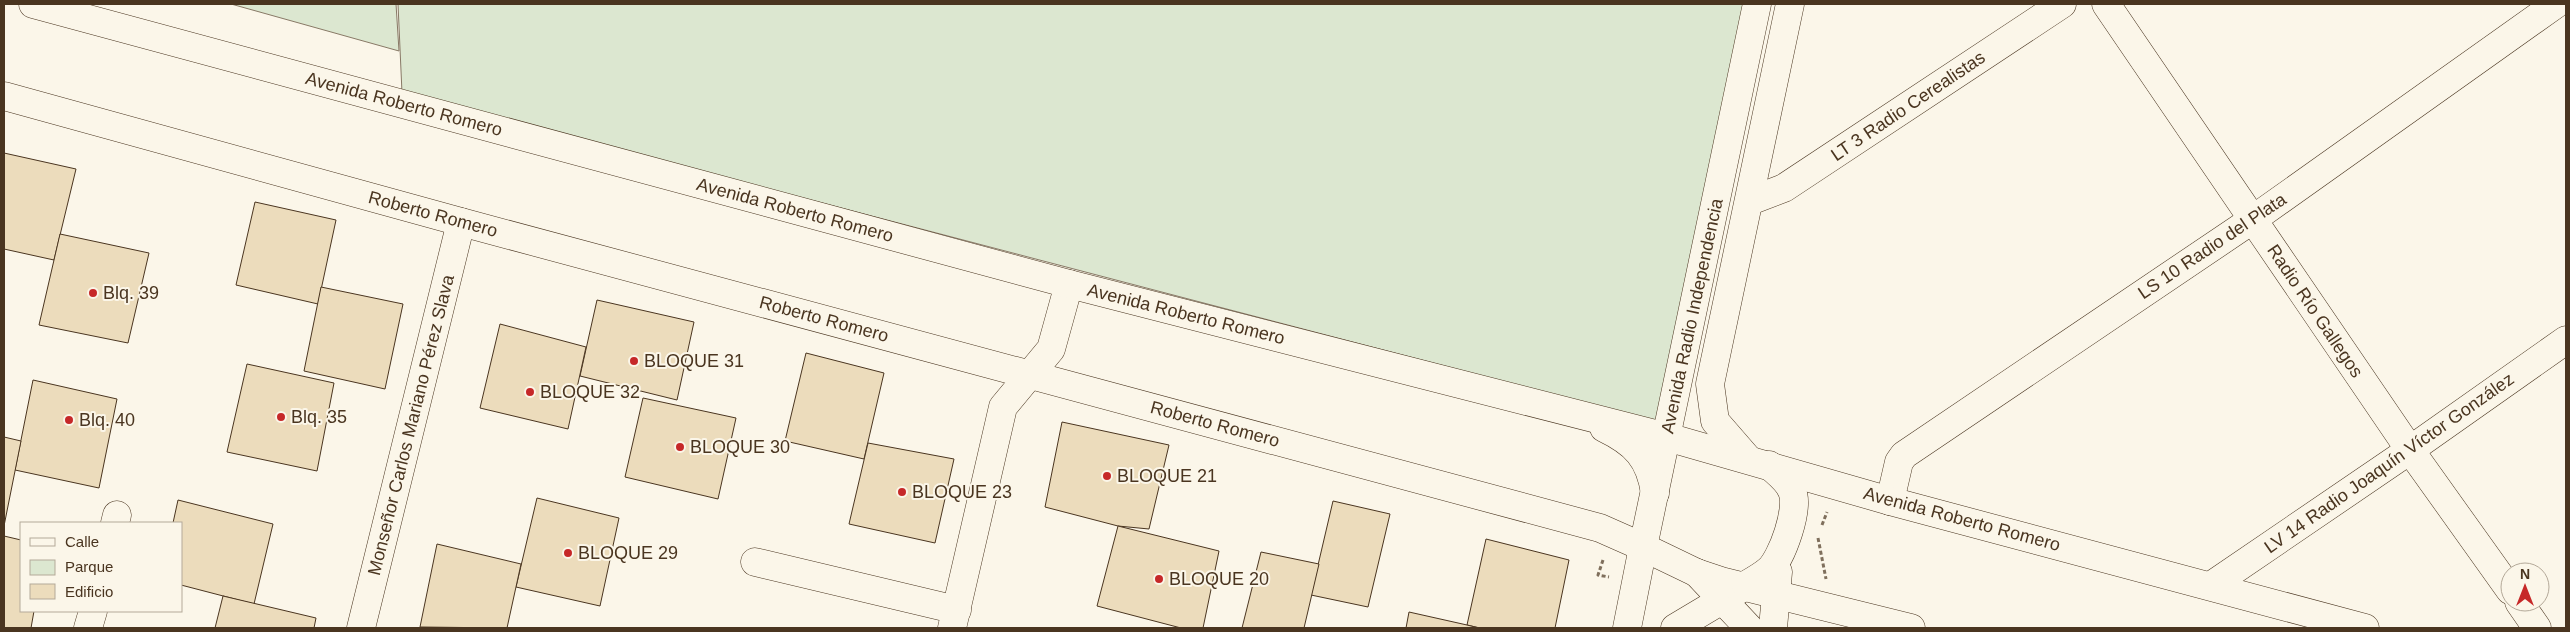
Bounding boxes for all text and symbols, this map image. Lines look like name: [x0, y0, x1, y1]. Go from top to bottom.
street label: LT 3 Radio Cerealistas: [1827, 47, 1989, 165]
street label: Avenida Roberto Romero: [303, 68, 505, 140]
street label: Avenida Roberto Romero: [694, 174, 896, 246]
street label: Roberto Romero: [366, 187, 500, 241]
street label: LS 10 Radio del Plata: [2134, 188, 2291, 303]
street label: Avenida Radio Independencia: [1657, 196, 1727, 435]
street label: Radio Río Gallegos: [2263, 241, 2367, 381]
street label: Monseñor Carlos Mariano Pérez Slava: [364, 272, 458, 577]
street label: Avenida Roberto Romero: [1085, 280, 1287, 348]
place label: Blq. 39: [103, 283, 159, 303]
marker: Blq. 39: [87, 287, 99, 299]
street label: Roberto Romero: [757, 292, 891, 346]
place label: BLOQUE 31: [644, 351, 744, 371]
marker: BLOQUE 31: [628, 355, 640, 367]
street label: LV 14 Radio Joaquín Víctor González: [2260, 369, 2518, 557]
place label: BLOQUE 32: [540, 382, 640, 402]
marker: BLOQUE 32: [524, 386, 536, 398]
street label: Roberto Romero: [1148, 397, 1282, 451]
place label: Blq. 35: [291, 407, 347, 427]
place label: Blq. 40: [79, 410, 135, 430]
marker: Blq. 35: [275, 411, 287, 423]
marker: Blq. 40: [63, 414, 75, 426]
place label: BLOQUE 30: [690, 437, 790, 457]
marker: BLOQUE 30: [674, 441, 686, 453]
place label: BLOQUE 21: [1117, 466, 1217, 486]
marker: BLOQUE 21: [1101, 470, 1113, 482]
place label: BLOQUE 23: [912, 482, 1012, 502]
street label: Avenida Roberto Romero: [1861, 483, 2063, 555]
marker: BLOQUE 23: [896, 486, 908, 498]
legend: [20, 522, 182, 612]
text: Calle: [65, 533, 99, 550]
place label: BLOQUE 29: [578, 543, 678, 563]
marker: BLOQUE 29: [562, 547, 574, 559]
text: Parque: [65, 558, 113, 575]
north arrow: [2500, 562, 2550, 612]
text: N: [2520, 566, 2530, 582]
place label: BLOQUE 20: [1169, 569, 1269, 589]
marker: BLOQUE 20: [1153, 573, 1165, 585]
text: Edificio: [65, 583, 113, 600]

